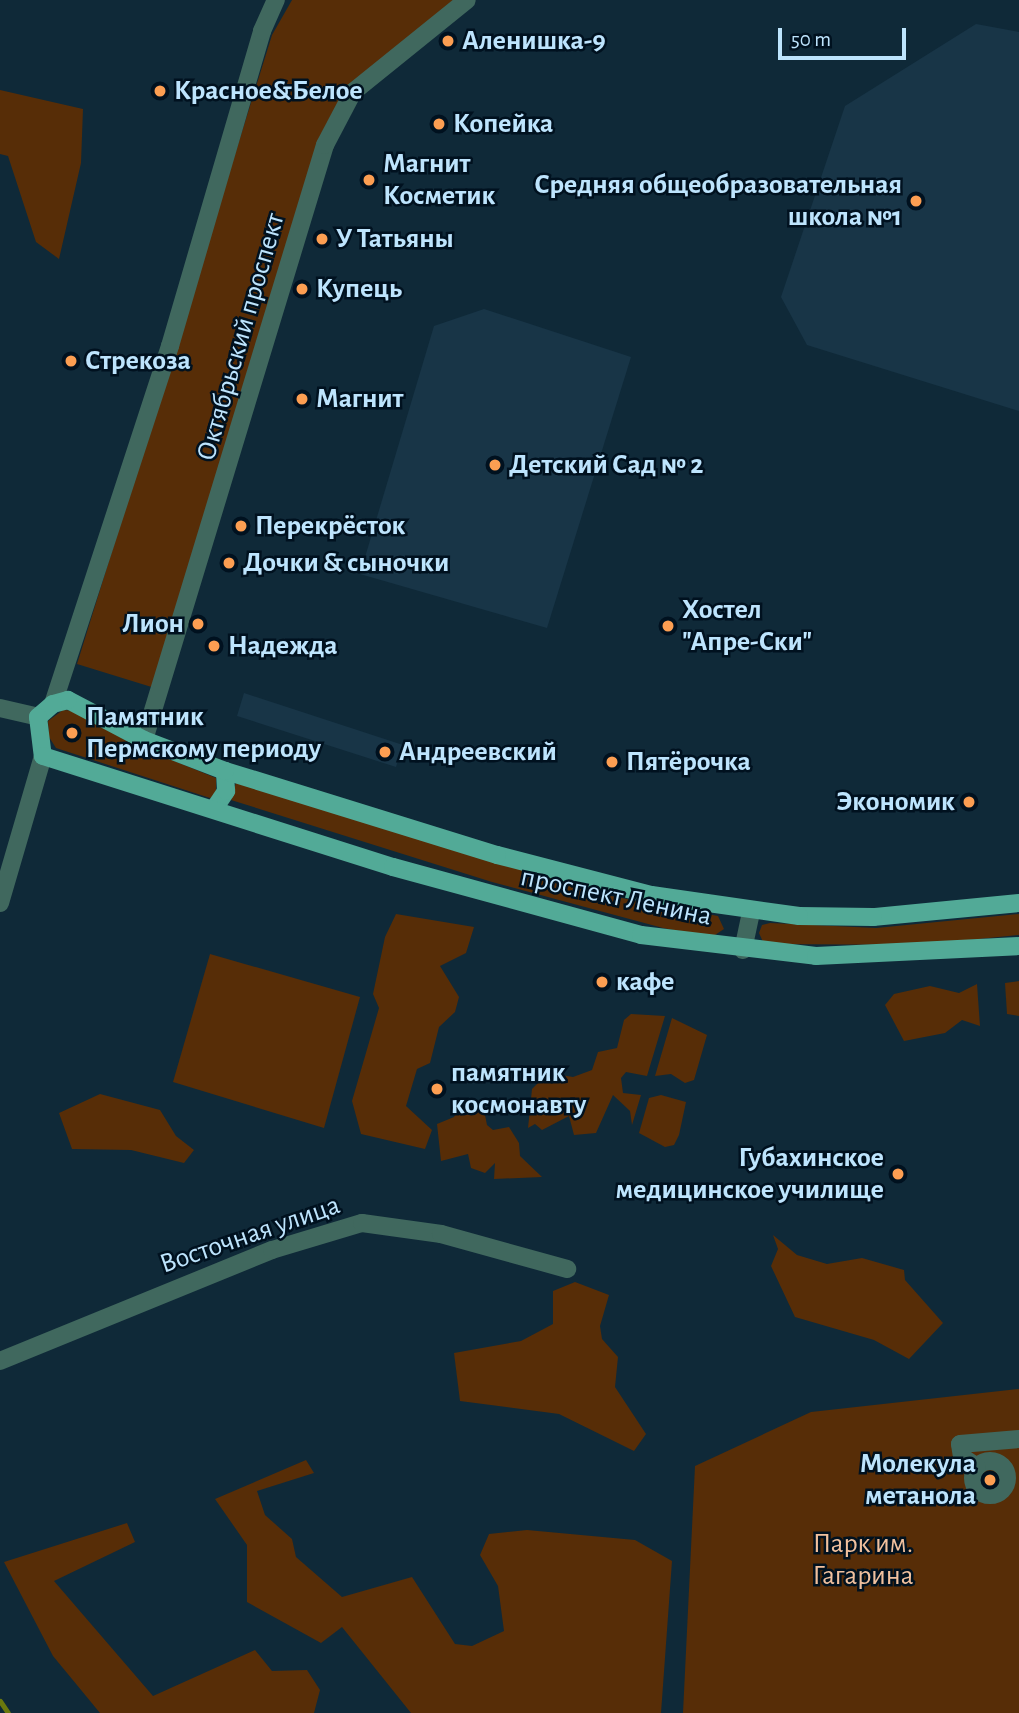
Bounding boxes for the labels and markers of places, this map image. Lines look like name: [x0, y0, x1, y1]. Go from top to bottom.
place label: Аленишка-9: [462, 24, 606, 58]
marker: Аленишка-9: [440, 33, 456, 49]
place label: Красное&Белое: [174, 74, 363, 108]
marker: Красное&Белое: [152, 83, 168, 99]
place label: Копейка: [453, 107, 553, 141]
marker: Копейка: [431, 116, 447, 132]
place label: Магнит Косметик: [383, 147, 495, 213]
place label: Средняя общеобразовательная школа №1: [534, 168, 902, 234]
marker: Магнит Косметик: [361, 172, 377, 188]
marker: Средняя общеобразовательная школа №1: [908, 193, 924, 209]
place label: У Татьяны: [336, 222, 454, 256]
marker: У Татьяны: [314, 231, 330, 247]
place label: Купець: [316, 272, 402, 306]
marker: Купець: [294, 281, 310, 297]
place label: Стрекоза: [85, 344, 191, 378]
marker: Стрекоза: [63, 353, 79, 369]
place label: Магнит: [316, 382, 403, 416]
marker: Магнит: [294, 391, 310, 407]
place label: Детский Сад № 2: [509, 448, 703, 482]
marker: Детский Сад № 2: [487, 457, 503, 473]
place label: Перекрёсток: [255, 509, 405, 543]
marker: Перекрёсток: [233, 518, 249, 534]
place label: Дочки & сыночки: [243, 546, 449, 580]
marker: Дочки & сыночки: [221, 555, 237, 571]
place label: Хостел "Апре-Ски": [682, 593, 812, 659]
place label: Лион: [122, 607, 184, 641]
marker: Лион: [190, 616, 206, 632]
marker: Хостел "Апре-Ски": [660, 618, 676, 634]
place label: Надежда: [228, 629, 338, 663]
marker: Надежда: [206, 638, 222, 654]
place label: Памятник Пермскому периоду: [86, 700, 321, 766]
marker: Памятник Пермскому периоду: [64, 725, 80, 741]
place label: Андреевский: [399, 735, 557, 769]
marker: Андреевский: [377, 744, 393, 760]
place label: Пятёрочка: [626, 745, 751, 779]
marker: Пятёрочка: [604, 754, 620, 770]
place label: Экономик: [836, 785, 955, 819]
marker: Экономик: [961, 794, 977, 810]
place label: кафе: [616, 965, 674, 999]
marker: кафе: [594, 974, 610, 990]
place label: памятник космонавту: [451, 1056, 586, 1122]
marker: памятник космонавту: [429, 1081, 445, 1097]
place label: Губахинское медицинское училище: [616, 1141, 884, 1207]
marker: Губахинское медицинское училище: [890, 1166, 906, 1182]
place label: Молекула метанола: [860, 1447, 976, 1513]
marker: Молекула метанола: [982, 1472, 998, 1488]

